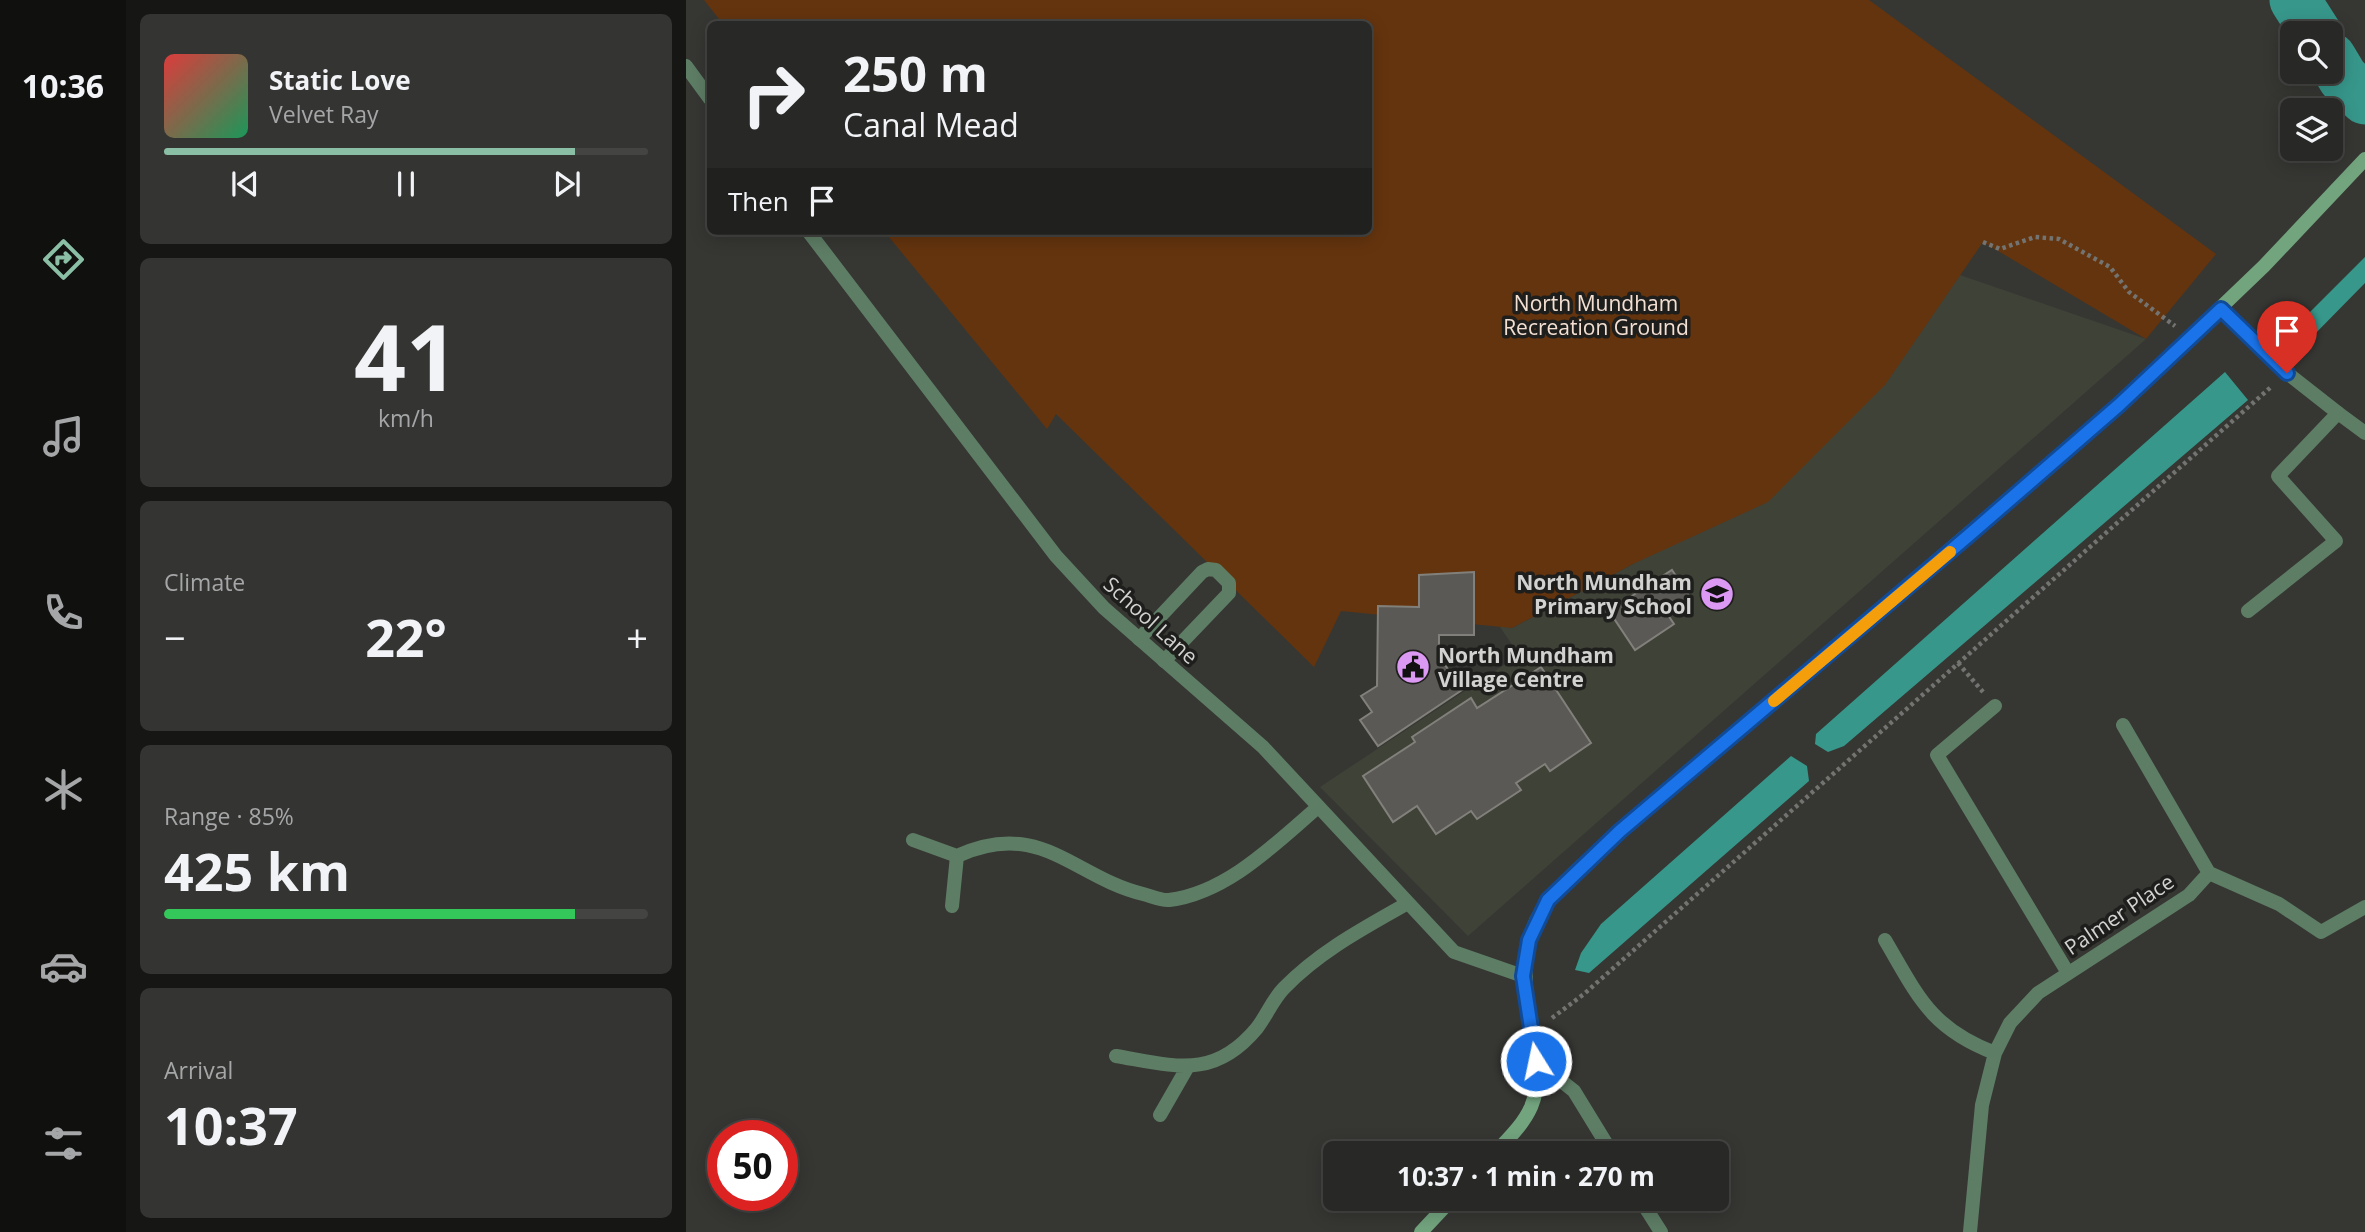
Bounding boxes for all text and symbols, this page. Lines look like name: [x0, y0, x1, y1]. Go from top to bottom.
map controls: [2280, 21, 2343, 161]
button: search: [2280, 21, 2343, 84]
text: 250 m: [843, 40, 988, 106]
icon: right: [728, 49, 819, 140]
text: Static Love: [269, 62, 411, 98]
text: 10:36: [22, 64, 104, 107]
text: Velvet Ray: [269, 98, 379, 130]
button: layers: [2280, 98, 2343, 161]
text: Canal Mead: [843, 103, 1019, 146]
icon: previous: [226, 165, 264, 203]
icon: pause: [387, 165, 425, 203]
icon: next: [548, 165, 586, 203]
icon: arrive: [803, 182, 841, 220]
text: Then: [728, 183, 789, 219]
icon: directions: [39, 235, 88, 284]
park label: North Mundham Recreation Ground: [1503, 289, 1689, 341]
text: 41: [354, 294, 458, 418]
pin: [2257, 301, 2317, 373]
icon: arrive: [2268, 312, 2306, 350]
text: km/h: [378, 402, 434, 434]
icon: music: [39, 412, 88, 461]
text: Climate: [164, 566, 245, 598]
place label: North Mundham Primary School: [1516, 568, 1692, 620]
street label: School Lane: [1098, 570, 1204, 670]
school or university icon: North Mundham Primary School: [1698, 575, 1736, 613]
icon: phone: [39, 588, 88, 637]
text: 22°: [365, 601, 447, 672]
text: −: [164, 611, 186, 663]
text: +: [626, 611, 648, 663]
place label: North Mundham Village Centre: [1438, 641, 1614, 693]
public building icon: North Mundham Village Centre: [1394, 648, 1432, 686]
icon: climate: [39, 765, 88, 814]
text: Range · 85%: [164, 800, 294, 832]
text: 425 km: [164, 835, 350, 906]
street label: Palmer Place: [2059, 867, 2179, 961]
icon: car: [39, 942, 88, 991]
position arrow: [1499, 1024, 1573, 1098]
text: Arrival: [164, 1054, 233, 1086]
text: 10:37: [164, 1089, 298, 1160]
icon: filters: [39, 1119, 88, 1168]
speed limit sign: 50: [707, 1120, 798, 1211]
text: 10:37 · 1 min · 270 m: [1397, 1158, 1655, 1194]

